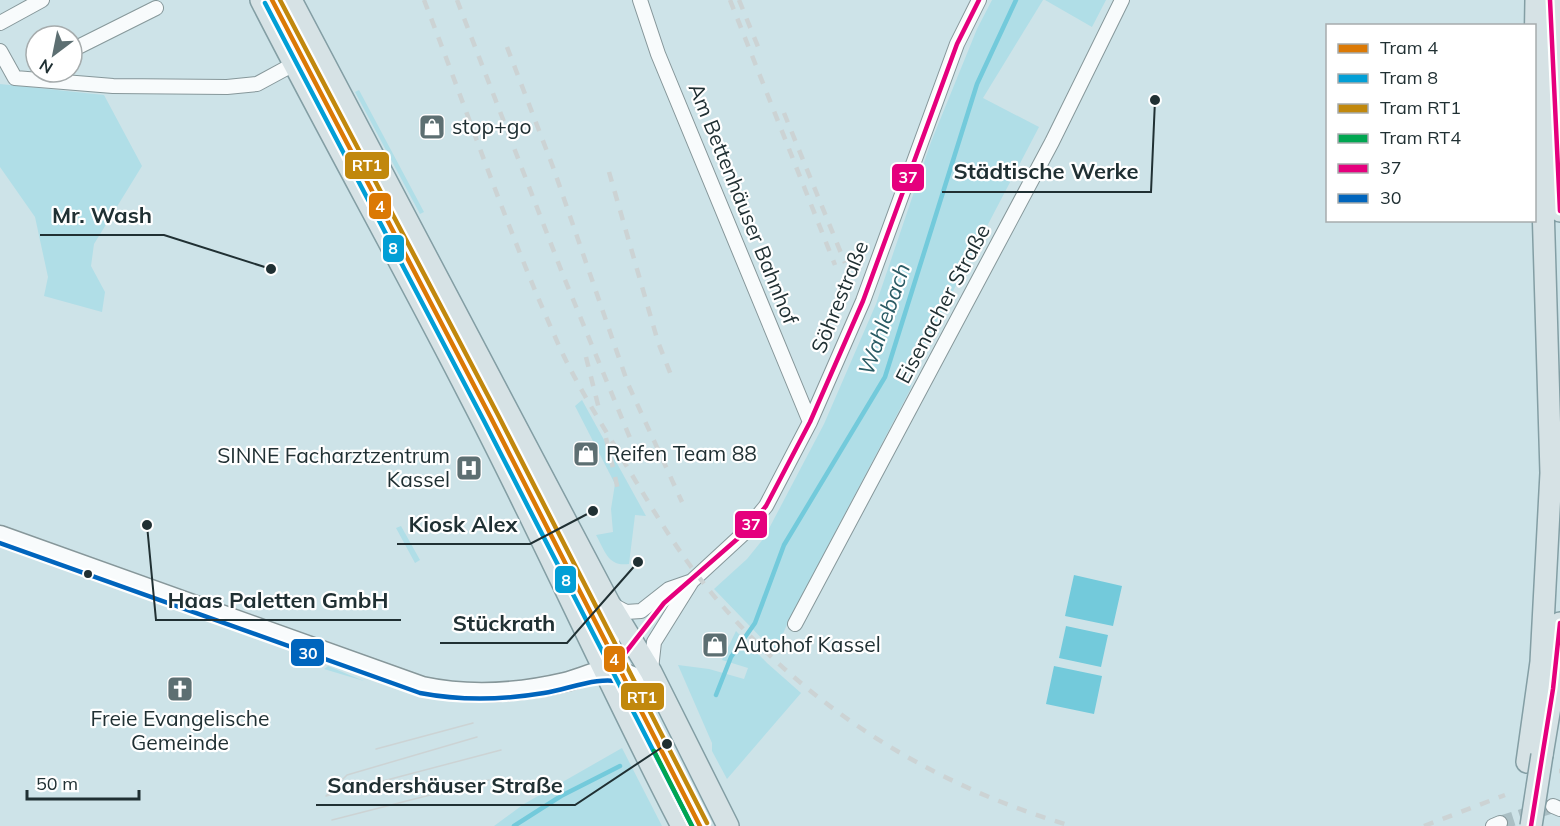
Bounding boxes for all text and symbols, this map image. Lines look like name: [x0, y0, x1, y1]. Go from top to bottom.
north arrow: [24, 24, 84, 84]
legend: [1326, 24, 1536, 222]
text: Tram 4: [1380, 36, 1438, 59]
text: N: [36, 55, 56, 78]
text: Tram 8: [1380, 66, 1438, 89]
street label: Am Bettenhäuser Bahnhof: [684, 79, 805, 329]
text: Tram RT1: [1380, 96, 1461, 119]
shop icon: stop+go: [417, 112, 447, 142]
place label: stop+go: [452, 113, 531, 139]
text: Tram RT4: [1380, 126, 1461, 149]
line badge: RT1: [344, 151, 390, 180]
callout: Städtische Werke: [942, 152, 1151, 192]
text: RT1: [352, 155, 382, 175]
text: 37: [1380, 156, 1402, 179]
text: Städtische Werke: [953, 157, 1139, 185]
line badge: 37: [891, 163, 925, 192]
text: 37: [898, 167, 918, 187]
text: 30: [1380, 186, 1402, 209]
line badge: 4: [368, 192, 392, 220]
callout: Mr. Wash: [40, 195, 164, 235]
text: 4: [375, 196, 385, 216]
text: Mr. Wash: [52, 201, 152, 229]
street label: Eisenacher Straße: [889, 219, 995, 388]
line badge: 8: [382, 234, 405, 263]
street label: Söhrestraße: [805, 237, 873, 357]
text: 8: [388, 238, 398, 258]
water label: Wahlebach: [852, 259, 916, 379]
shop icon: Reifen Team 88: [571, 439, 601, 469]
place label: Reifen Team 88: [606, 440, 757, 466]
place label: SINNE Facharztzentrum Kassel: [217, 442, 450, 492]
hospital icon: SINNE Facharztzentrum Kassel: [454, 453, 484, 483]
callout: Kiosk Alex: [397, 504, 530, 544]
text: Kiosk Alex: [409, 510, 518, 538]
line badge: 37: [734, 510, 768, 539]
text: 37: [741, 514, 761, 534]
line badge: 8: [554, 565, 577, 594]
unlabelled marker: [82, 568, 94, 580]
text: 8: [561, 570, 571, 590]
callout: Haas Paletten GmbH: [156, 580, 401, 620]
text: Haas Paletten GmbH: [168, 586, 388, 614]
callout: Stückrath: [440, 603, 567, 643]
text: Stückrath: [453, 609, 555, 637]
shop icon: Autohof Kassel: [700, 630, 730, 660]
place label: Autohof Kassel: [734, 631, 881, 657]
line badge: 30: [290, 638, 325, 667]
text: 30: [298, 643, 318, 663]
line badge: 4: [603, 645, 626, 673]
text: 4: [609, 649, 619, 669]
church icon: Freie Evangelische Gemeinde: [165, 674, 195, 704]
line badge: RT1: [620, 682, 665, 711]
text: RT1: [627, 687, 657, 707]
place label: Freie Evangelische Gemeinde: [90, 705, 270, 755]
scale bar: [27, 763, 140, 801]
callout: Sandershäuser Straße: [316, 765, 575, 805]
text: Sandershäuser Straße: [327, 771, 563, 799]
text: 50 m: [36, 772, 78, 795]

